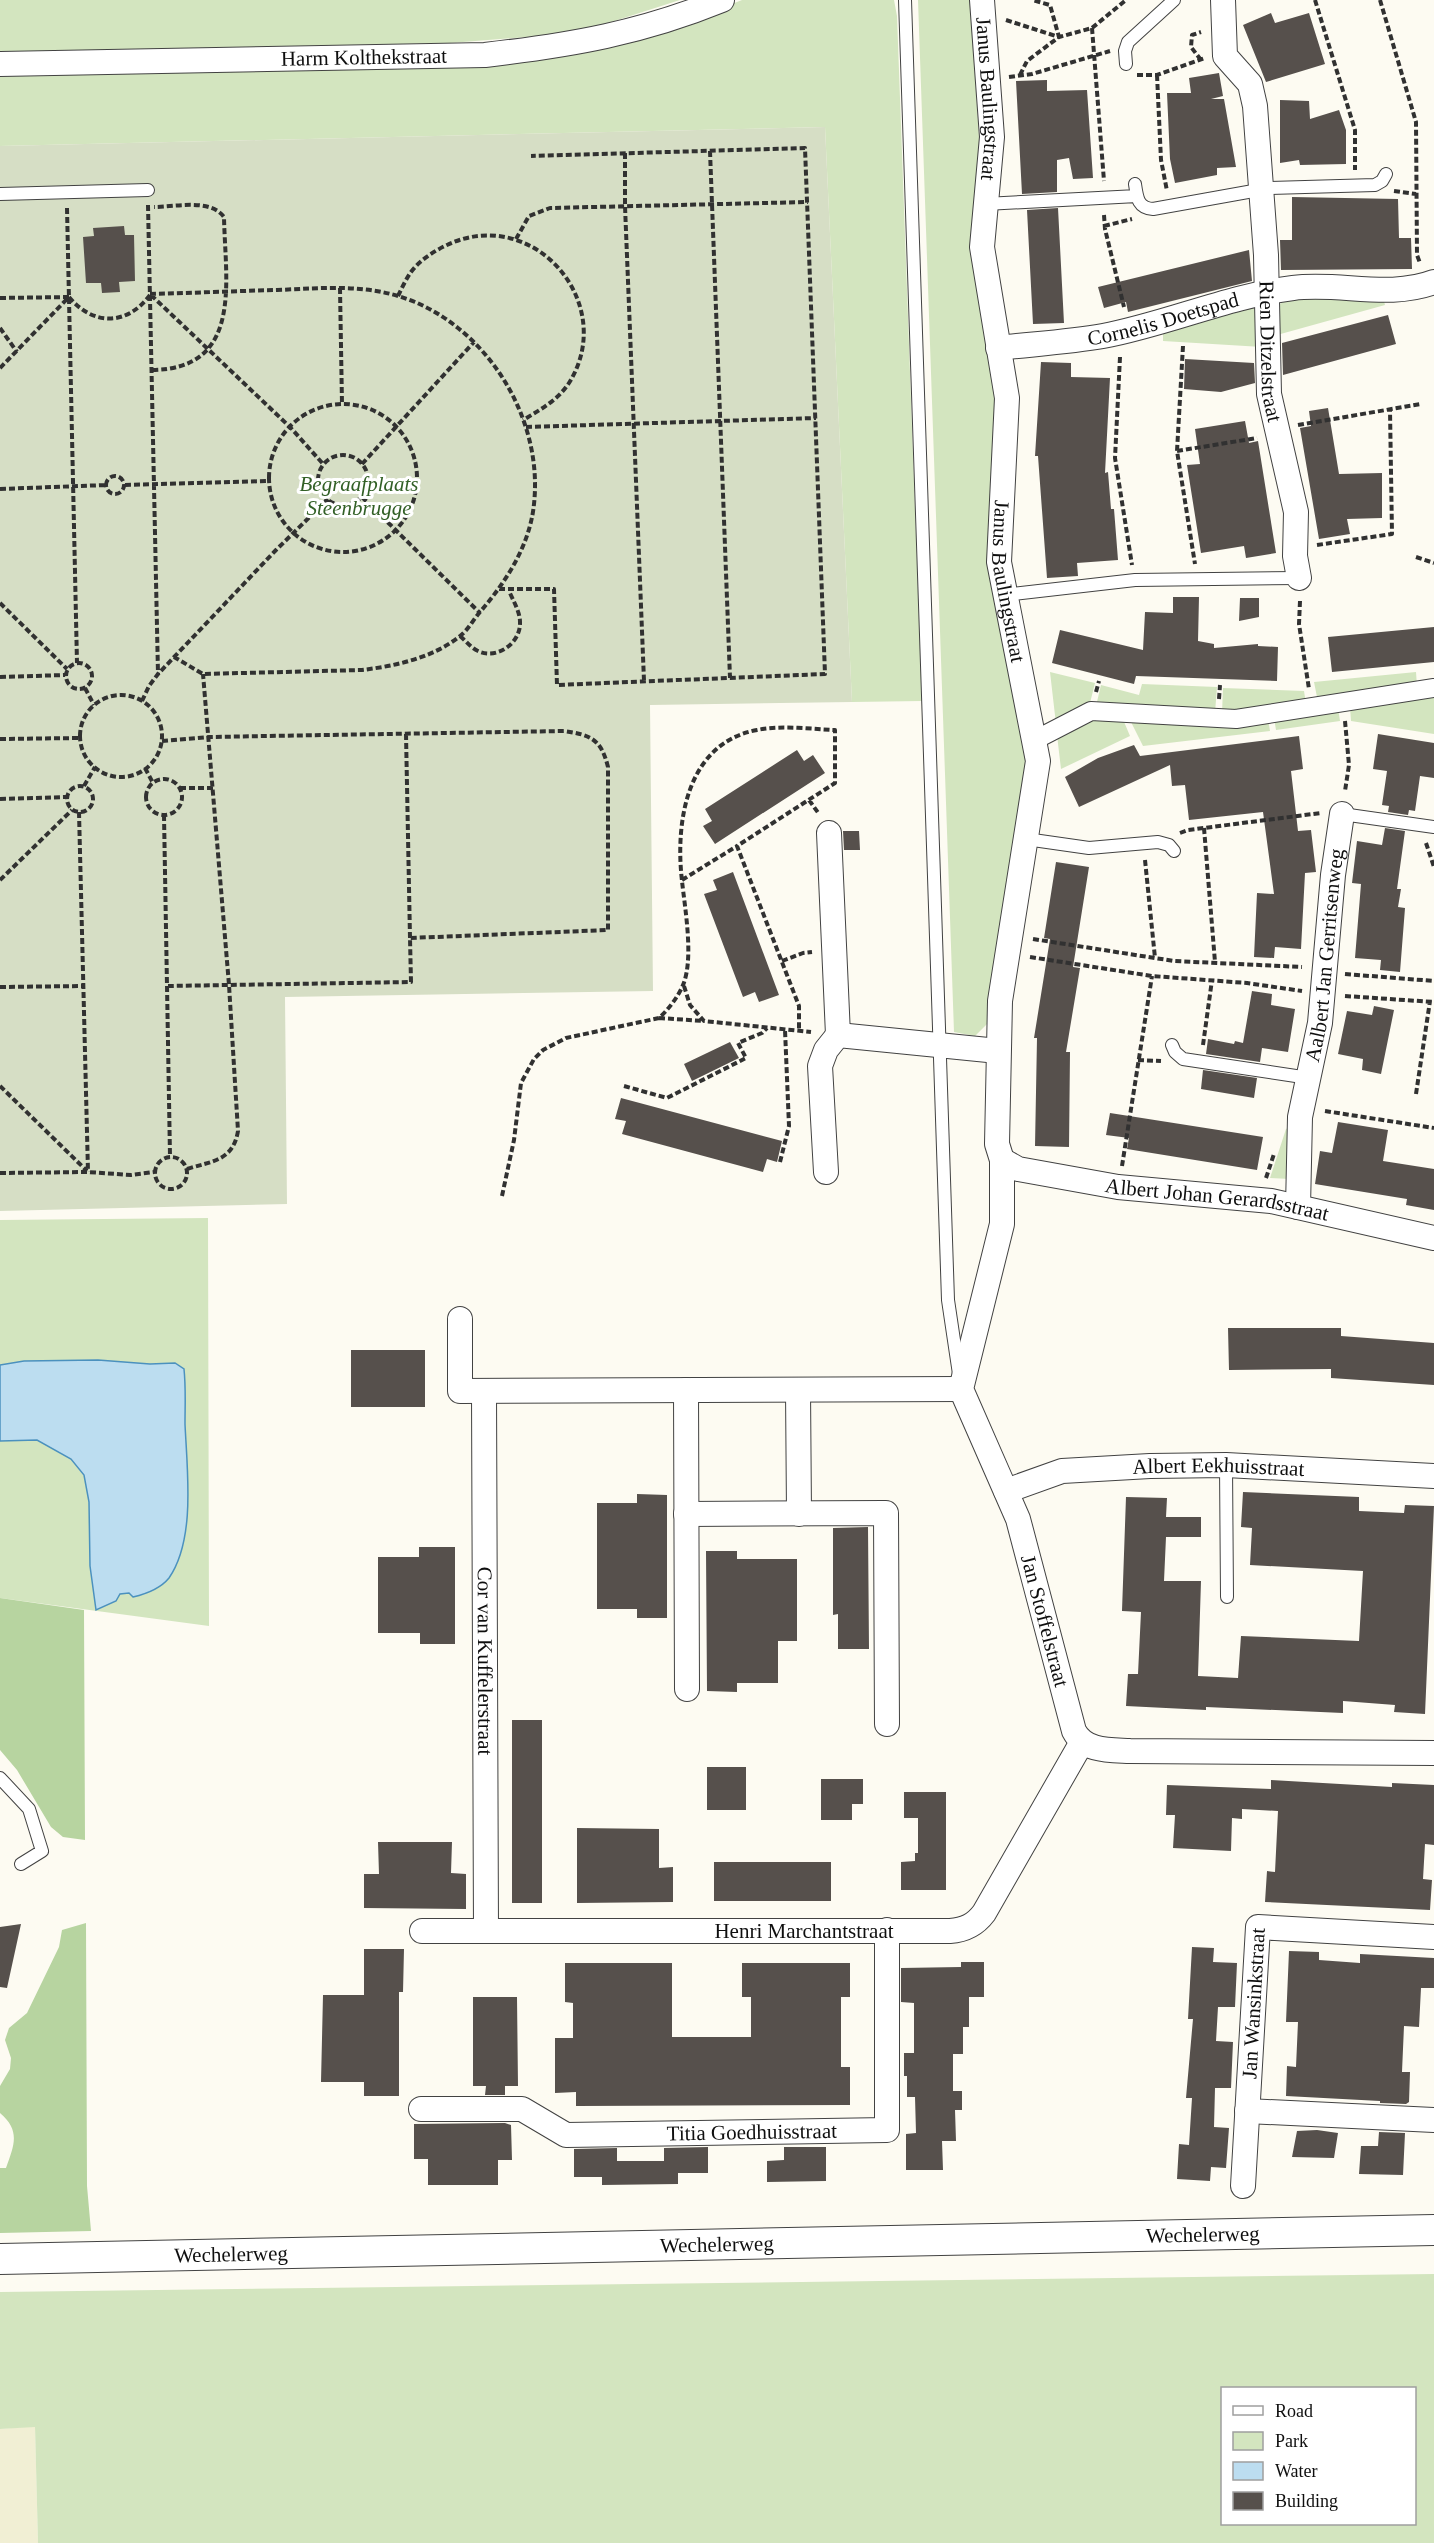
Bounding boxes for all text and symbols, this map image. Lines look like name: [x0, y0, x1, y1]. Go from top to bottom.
street label: Janus Baulingstraat: [971, 16, 1004, 182]
street label: Harm Kolthekstraat: [281, 44, 447, 71]
street label: Rien Ditzelstraat: [1255, 280, 1287, 424]
street label: Cornelis Doetspad: [1086, 287, 1242, 350]
park label: Begraafplaats Steenbrugge: [300, 472, 419, 520]
street label: Janus Baulingstraat: [987, 499, 1030, 664]
street label: Aalbert Jan Gerritsenweg: [1300, 846, 1349, 1064]
street label: Albert Johan Gerardsstraat: [1103, 1173, 1331, 1226]
street label: Albert Eekhuisstraat: [1132, 1453, 1305, 1481]
street label: Jan Stoffelstraat: [1016, 1552, 1074, 1690]
street label: Cor van Kuffelerstraat: [473, 1567, 497, 1756]
street label: Henri Marchantstraat: [714, 1919, 894, 1943]
street label: Jan Wansinkstraat: [1237, 1927, 1270, 2080]
street label: Titia Goedhuisstraat: [667, 2119, 837, 2145]
street label: Wechelerweg: [1146, 2222, 1260, 2248]
street label: Wechelerweg: [660, 2231, 774, 2258]
street label: Wechelerweg: [174, 2241, 289, 2267]
legend: [1221, 2387, 1416, 2525]
text: Road: [1275, 2401, 1313, 2421]
text: Park: [1275, 2431, 1308, 2451]
text: Water: [1275, 2461, 1318, 2481]
text: Building: [1275, 2491, 1338, 2511]

